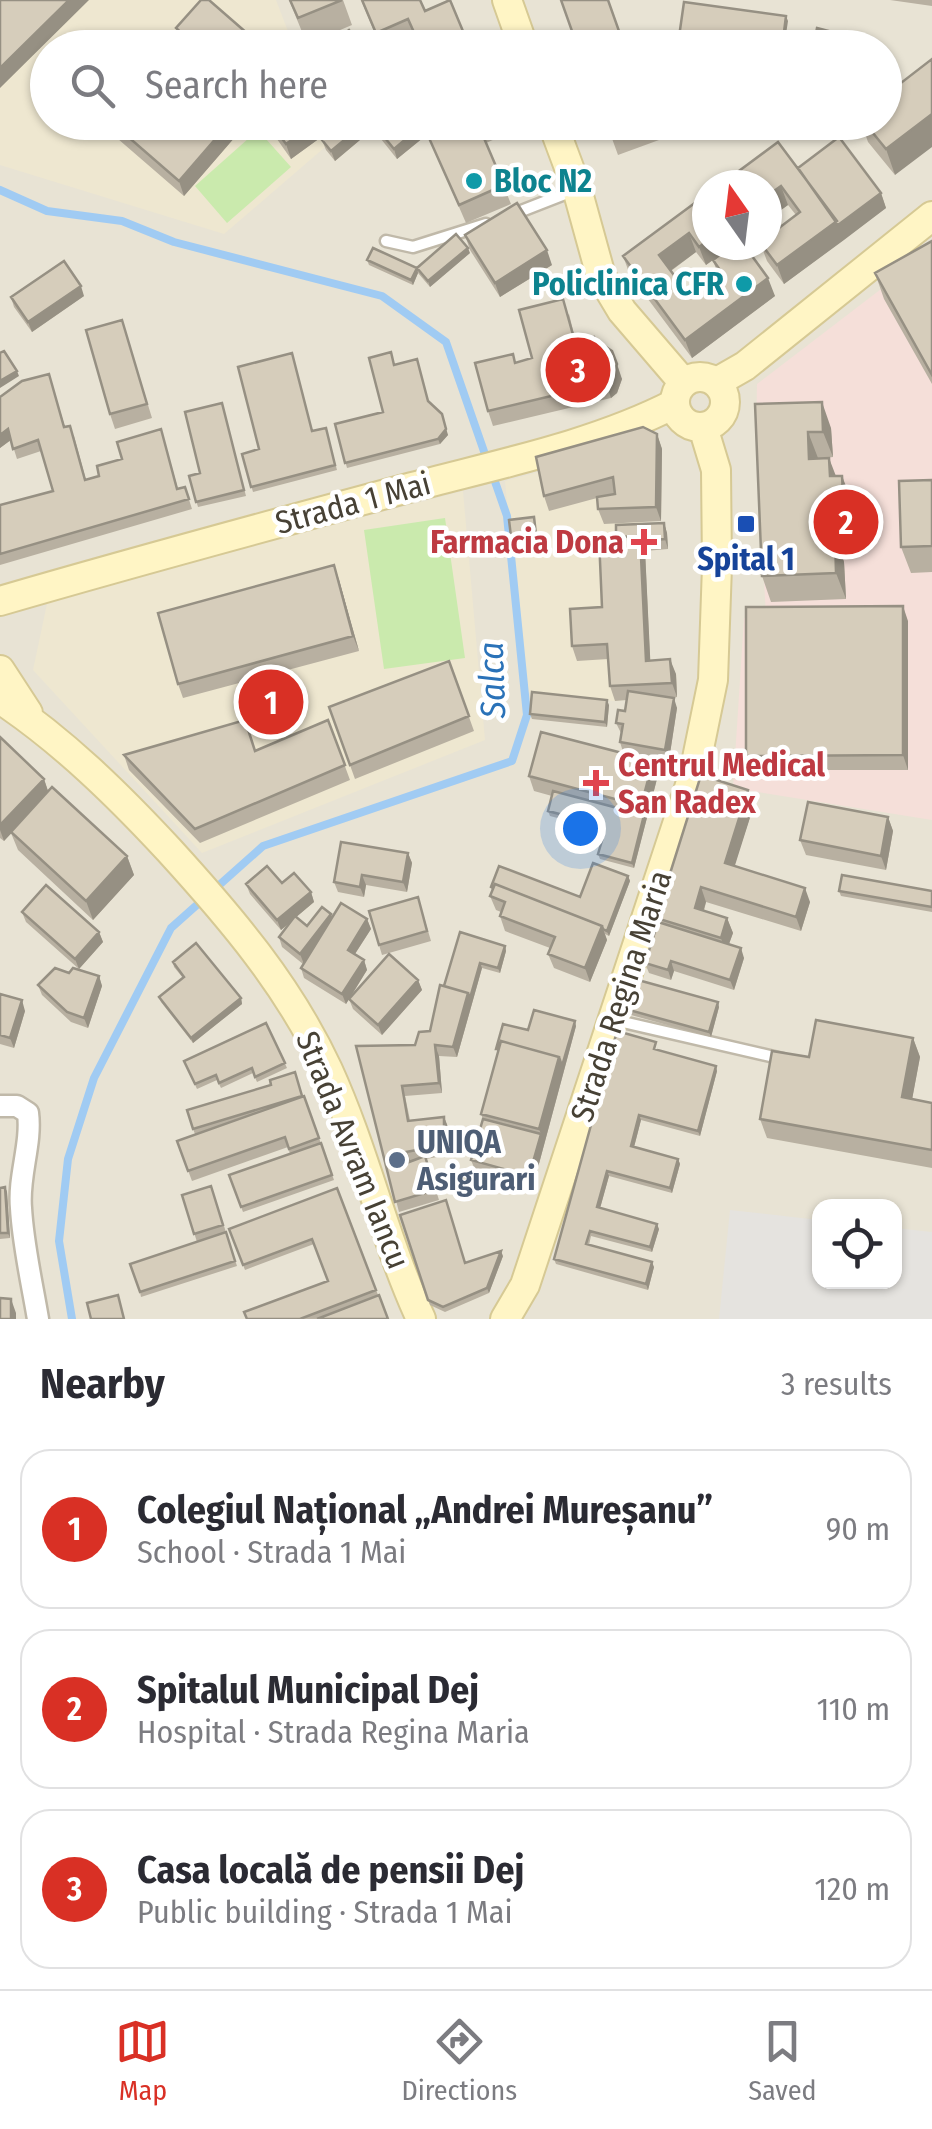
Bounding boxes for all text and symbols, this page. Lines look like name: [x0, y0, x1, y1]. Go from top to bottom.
search box: [30, 30, 902, 140]
icon: search: [65, 58, 120, 113]
text: Search here: [145, 62, 328, 108]
place label: Bloc N2: [494, 162, 592, 200]
marker: Bloc N2: [463, 170, 485, 192]
north arrow: [692, 170, 782, 260]
place label: Policlinica CFR: [532, 265, 725, 303]
marker: Policlinica CFR: [733, 273, 755, 295]
pin: 3: [546, 332, 610, 408]
street label: Strada 1 Mai: [271, 464, 435, 542]
pin: 2: [814, 484, 878, 560]
marker: Spital 1: [735, 513, 757, 535]
place label: Farmacia Dona: [430, 523, 624, 561]
marker: Farmacia Dona: [633, 531, 655, 553]
place label: Spital 1: [697, 540, 795, 578]
water label: Salca: [470, 641, 514, 720]
pin: 1: [238, 664, 304, 740]
place label: Centrul Medical San Radex: [618, 746, 825, 821]
marker: Centrul Medical San Radex: [583, 770, 609, 796]
your location: [555, 803, 606, 854]
street label: Strada Regina Maria: [562, 866, 680, 1126]
street label: Strada Avram Iancu: [288, 1026, 418, 1274]
place label: UNIQA Asigurari: [416, 1123, 536, 1198]
marker: UNIQA Asigurari: [386, 1149, 408, 1171]
map controls: [812, 1199, 902, 1289]
button: locate: [812, 1199, 902, 1289]
text: Nearby: [40, 1359, 165, 1409]
text: 3 results: [781, 1365, 892, 1403]
text: Colegiul Național „Andrei Mureșanu”: [137, 1487, 713, 1533]
text: 1: [68, 1510, 81, 1548]
text: 90 m: [826, 1510, 890, 1548]
text: School · Strada 1 Mai: [137, 1533, 406, 1571]
text: Spitalul Municipal Dej: [137, 1667, 479, 1713]
text: 2: [67, 1690, 82, 1728]
text: 110 m: [817, 1690, 890, 1728]
text: Hospital · Strada Regina Maria: [137, 1713, 530, 1751]
text: Casa locală de pensii Dej: [137, 1847, 524, 1893]
text: 3: [67, 1870, 82, 1908]
text: 120 m: [815, 1870, 890, 1908]
text: Public building · Strada 1 Mai: [137, 1893, 513, 1931]
tab: Map: [115, 2014, 170, 2107]
tab: Directions: [401, 2014, 517, 2107]
tab: Saved: [748, 2014, 817, 2107]

